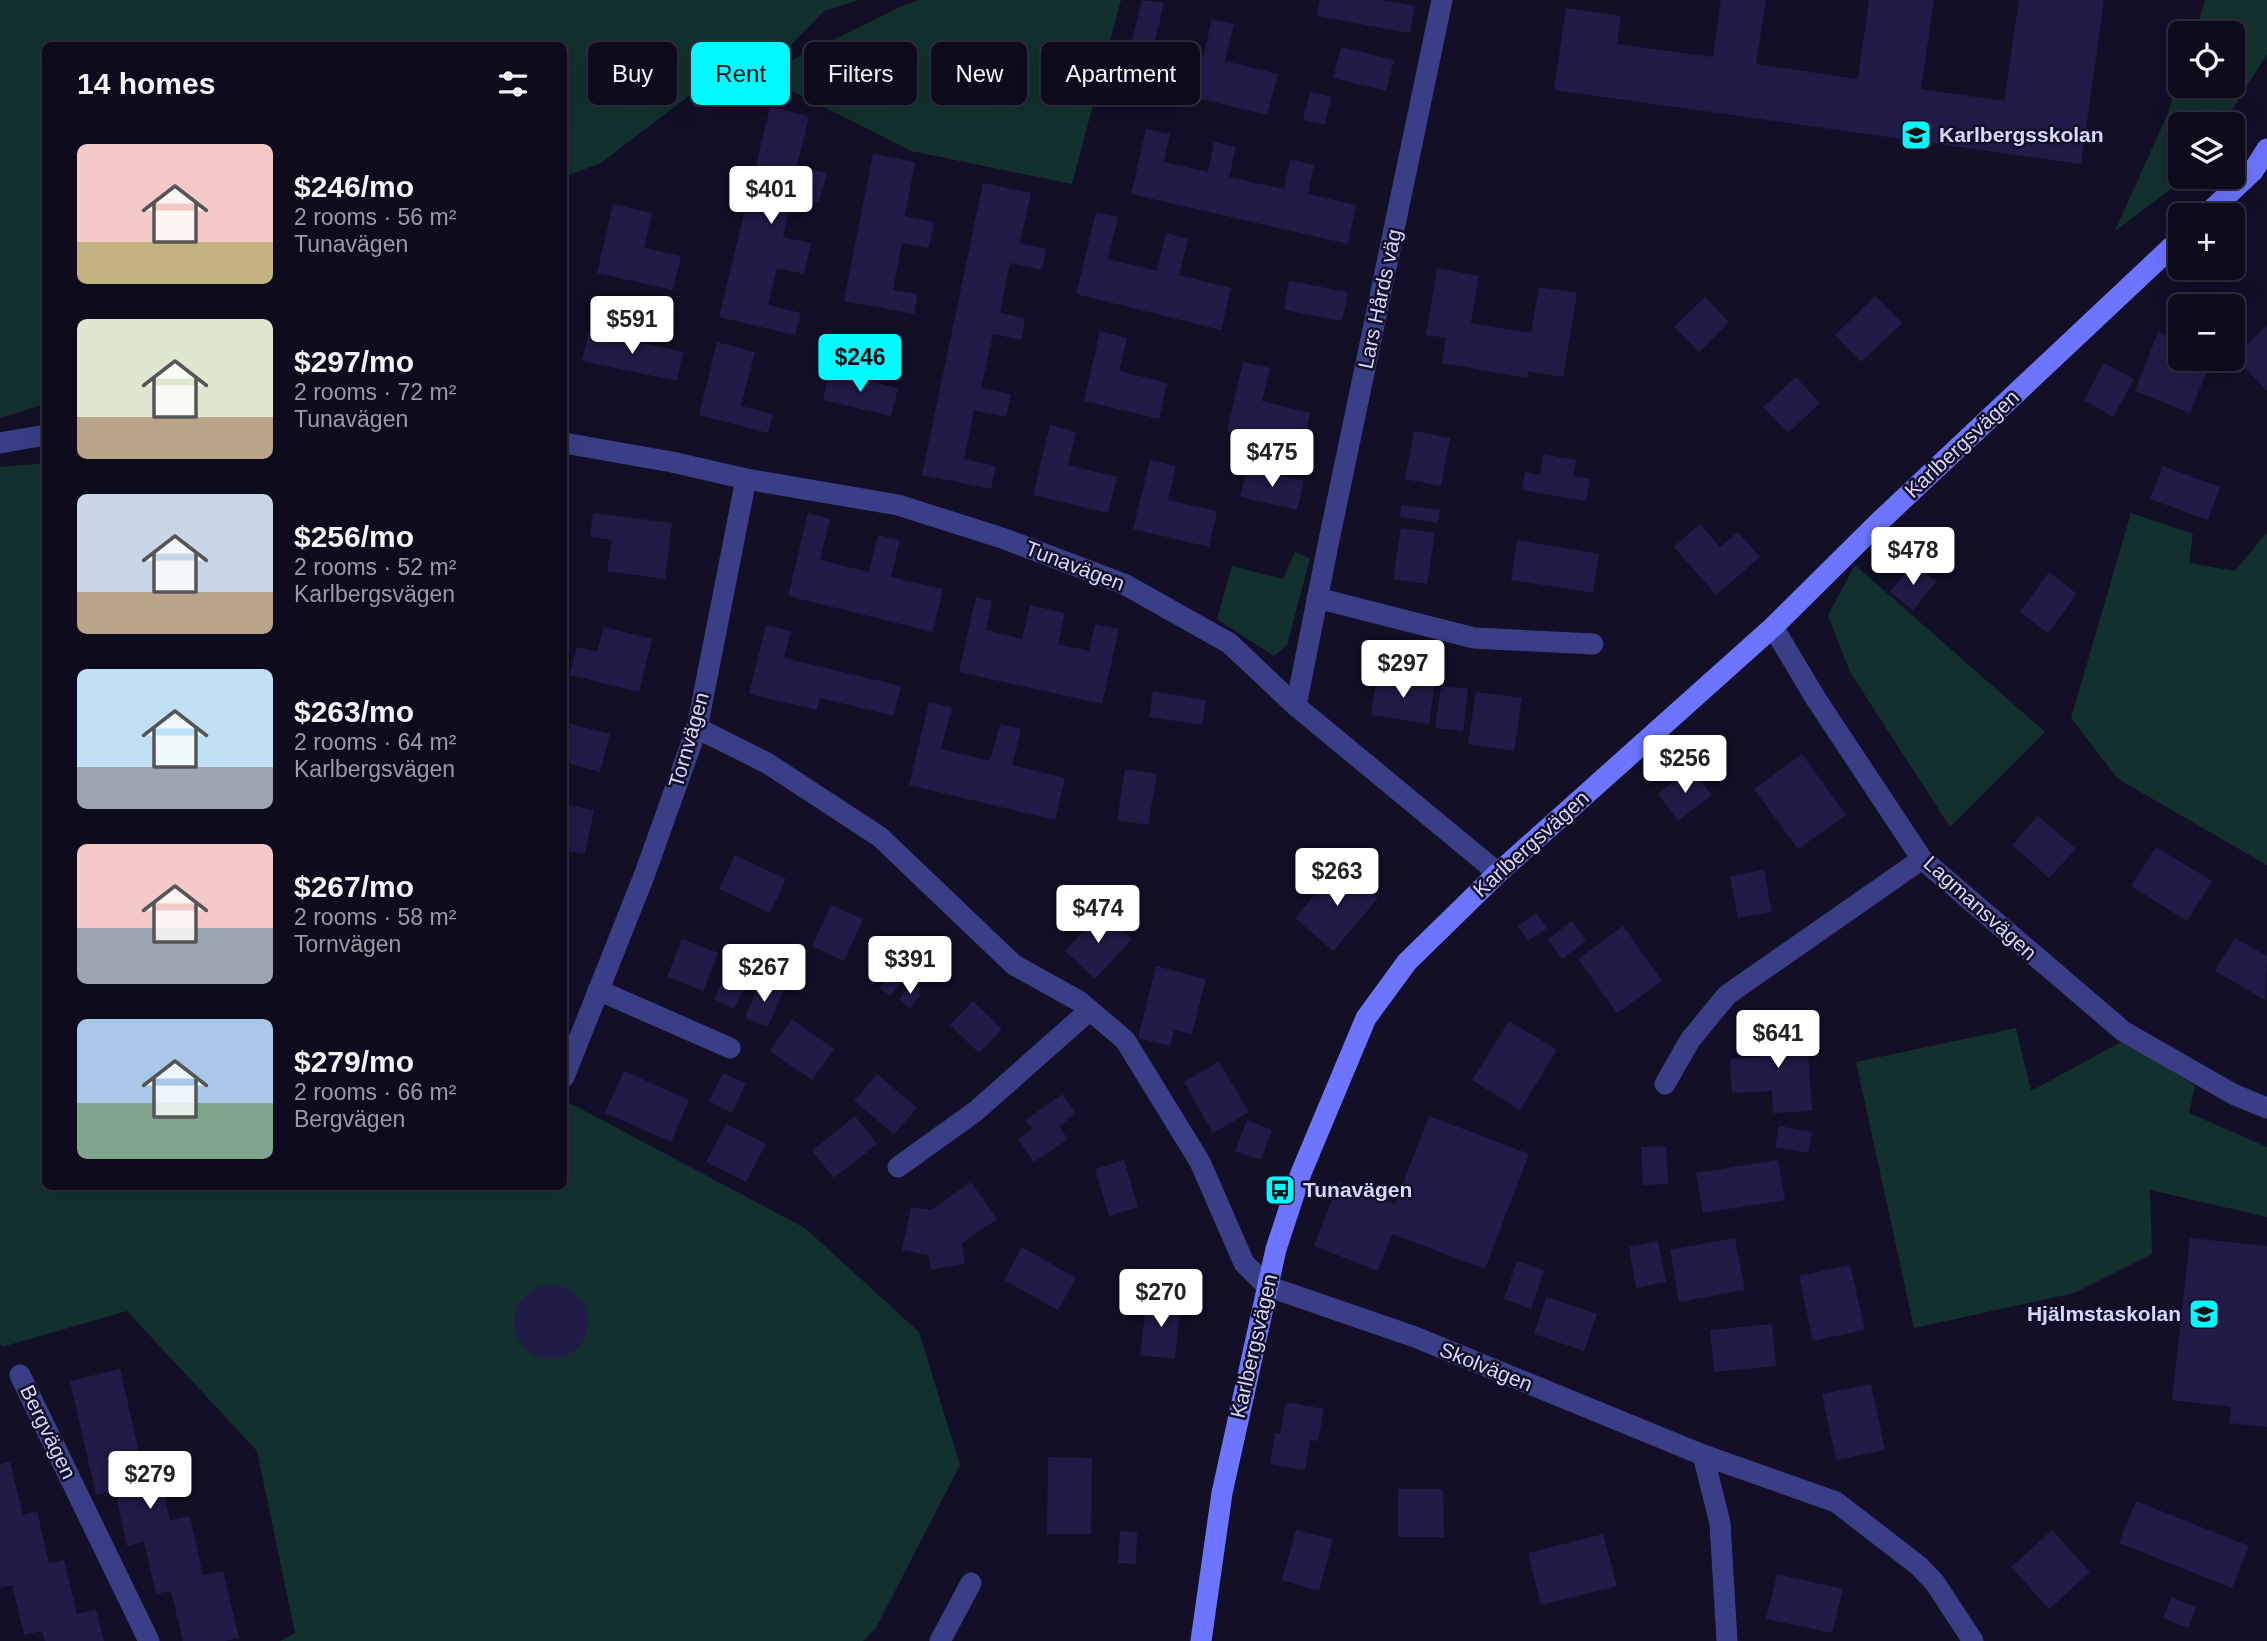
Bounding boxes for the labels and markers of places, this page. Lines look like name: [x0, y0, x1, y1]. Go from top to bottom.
school or university icon: Karlbergsskolan: [1899, 118, 1933, 152]
place label: Karlbergsskolan: [1939, 123, 2104, 146]
pin: $401: [730, 166, 812, 226]
pin: $591: [591, 296, 673, 356]
pin: $246: [819, 334, 901, 394]
pin: $475: [1231, 430, 1313, 489]
pin: $478: [1872, 528, 1954, 587]
pin: $297: [1362, 640, 1444, 700]
pin: $256: [1644, 736, 1726, 795]
pin: $263: [1296, 848, 1378, 908]
pin: $474: [1057, 886, 1139, 945]
pin: $391: [869, 936, 951, 996]
pin: $267: [723, 944, 805, 1004]
pin: $641: [1737, 1010, 1819, 1070]
bus stop icon: Tunavägen: [1263, 1173, 1297, 1207]
place label: Tunavägen: [1303, 1178, 1412, 1201]
pin: $270: [1120, 1270, 1202, 1329]
school or university icon: Hjälmstaskolan: [2187, 1297, 2221, 1331]
place label: Hjälmstaskolan: [2027, 1302, 2181, 1325]
pin: $279: [109, 1452, 191, 1511]

